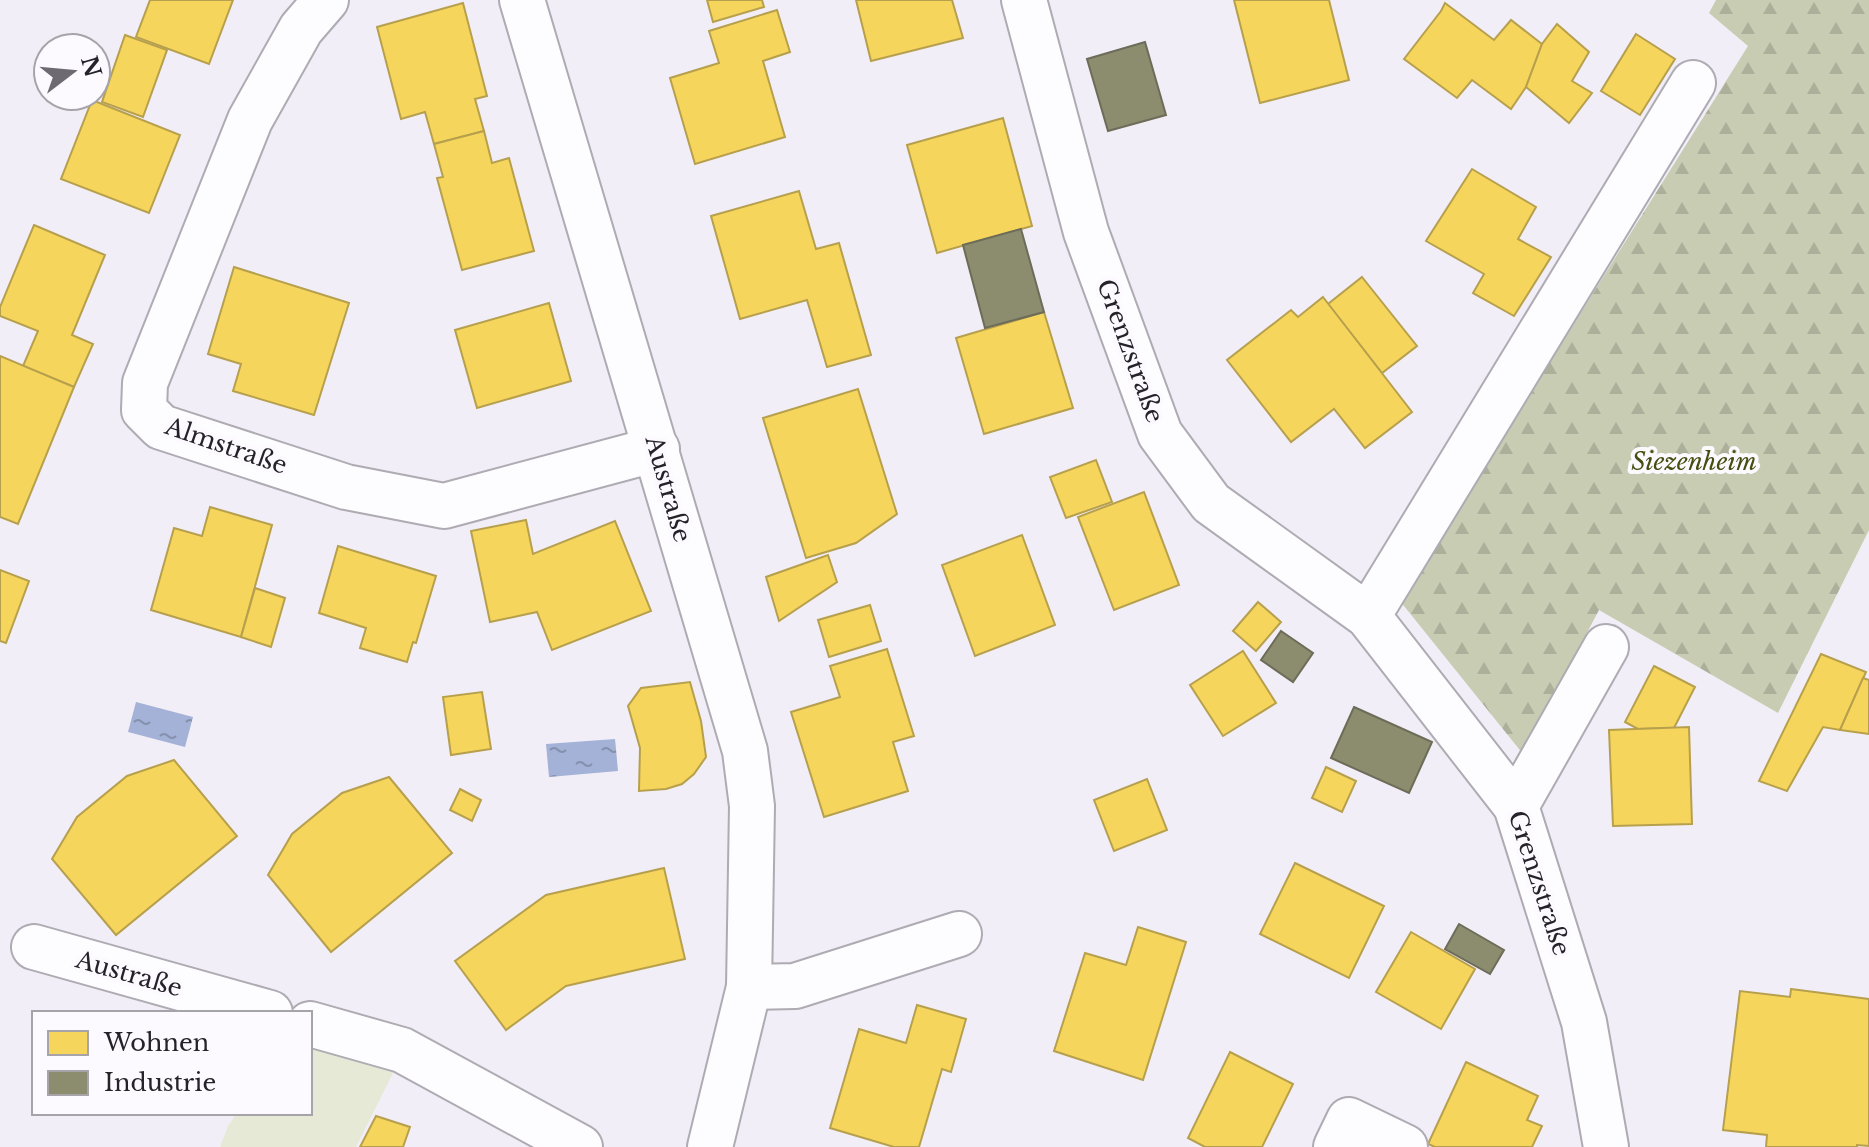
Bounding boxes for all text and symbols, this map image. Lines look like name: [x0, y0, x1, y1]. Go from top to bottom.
north arrow: [32, 32, 112, 112]
text: N: [75, 53, 107, 81]
street label: Grenzstraße: [1091, 275, 1170, 427]
street label: Almstraße: [160, 411, 291, 480]
street label: Austraße: [639, 431, 697, 545]
park label: Siezenheim: [1631, 447, 1757, 476]
street label: Grenzstraße: [1502, 807, 1577, 959]
street label: Austraße: [72, 944, 186, 1003]
legend: [32, 1011, 312, 1115]
text: Wohnen: [103, 1028, 209, 1057]
text: Industrie: [104, 1068, 216, 1097]

